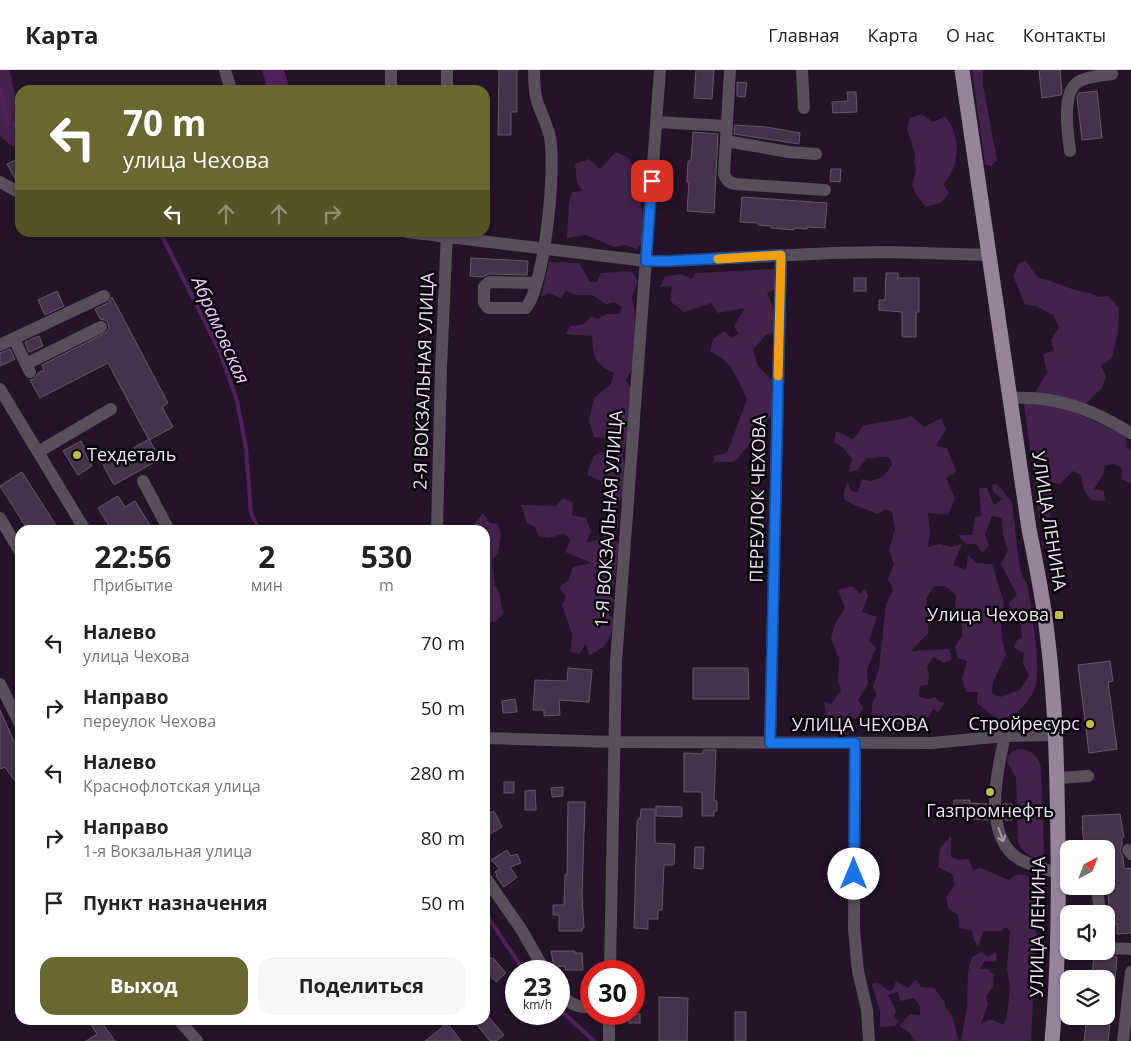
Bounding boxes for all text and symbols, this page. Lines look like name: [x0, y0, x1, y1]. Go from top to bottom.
text: Карта: [25, 18, 99, 51]
text: Главная: [768, 23, 840, 47]
text: Карта: [868, 23, 918, 47]
text: О нас: [946, 23, 995, 47]
text: Контакты: [1023, 23, 1106, 47]
text: 70 m: [123, 99, 206, 146]
icon: left: [40, 105, 105, 170]
text: улица Чехова: [123, 144, 270, 174]
pin: [631, 160, 673, 202]
icon: arrive: [638, 167, 666, 195]
icon: left: [159, 200, 187, 228]
icon: ahead: [212, 200, 240, 228]
icon: ahead: [265, 200, 293, 228]
icon: right: [318, 200, 346, 228]
water label: Абрамовская: [185, 270, 256, 388]
street label: 2-Я ВОКЗАЛЬНАЯ УЛИЦА: [407, 271, 439, 490]
street label: 1-Я ВОКЗАЛЬНАЯ УЛИЦА: [588, 409, 628, 628]
street label: ПЕРЕУЛОК ЧЕХОВА: [744, 415, 770, 583]
place label: Техдеталь: [87, 442, 176, 466]
marker: Техдеталь: [71, 449, 83, 461]
street label: УЛИЦА ЛЕНИНА: [1027, 449, 1073, 593]
text: 22:56: [94, 536, 171, 577]
text: 2: [258, 536, 275, 577]
text: 530: [361, 536, 412, 577]
text: Прибытие: [93, 574, 173, 596]
text: мин: [251, 574, 283, 596]
text: m: [379, 574, 394, 596]
place label: Улица Чехова: [927, 602, 1049, 626]
marker: Улица Чехова: [1053, 609, 1065, 621]
text: Налево: [83, 619, 156, 645]
icon: left: [40, 629, 68, 657]
text: 70 m: [421, 630, 465, 656]
text: улица Чехова: [83, 645, 190, 667]
text: Направо: [83, 684, 169, 710]
icon: right: [40, 694, 68, 722]
text: 50 m: [421, 695, 465, 721]
text: переулок Чехова: [83, 710, 216, 732]
place label: Стройресурс: [969, 711, 1080, 735]
street label: УЛИЦА ЧЕХОВА: [792, 712, 929, 736]
marker: Стройресурс: [1084, 718, 1096, 730]
text: Налево: [83, 749, 156, 775]
icon: left: [40, 759, 68, 787]
text: 280 m: [410, 760, 465, 786]
text: Краснофлотская улица: [83, 775, 261, 797]
marker: Газпромнефть: [984, 786, 996, 798]
place label: Газпромнефть: [926, 798, 1054, 822]
text: Направо: [83, 814, 169, 840]
icon: right: [40, 824, 68, 852]
text: 80 m: [421, 825, 465, 851]
one-way arrow: [997, 827, 1006, 842]
text: 1-я Вокзальная улица: [83, 840, 252, 862]
north arrow: [1060, 840, 1115, 895]
map controls: [1060, 840, 1115, 1025]
position arrow: [827, 847, 879, 899]
street label: УЛИЦА ЛЕНИНА: [1024, 856, 1050, 998]
icon: arrive: [40, 889, 68, 917]
text: Пункт назначения: [83, 890, 268, 916]
text: 50 m: [421, 890, 465, 916]
button: sound: [1060, 905, 1115, 960]
button: Выход: [40, 957, 248, 1015]
button: Поделиться: [258, 957, 465, 1015]
speed limit sign: 30: [580, 960, 645, 1025]
text: 23: [523, 969, 552, 1003]
button: layers: [1060, 970, 1115, 1025]
text: km/h: [523, 996, 552, 1013]

